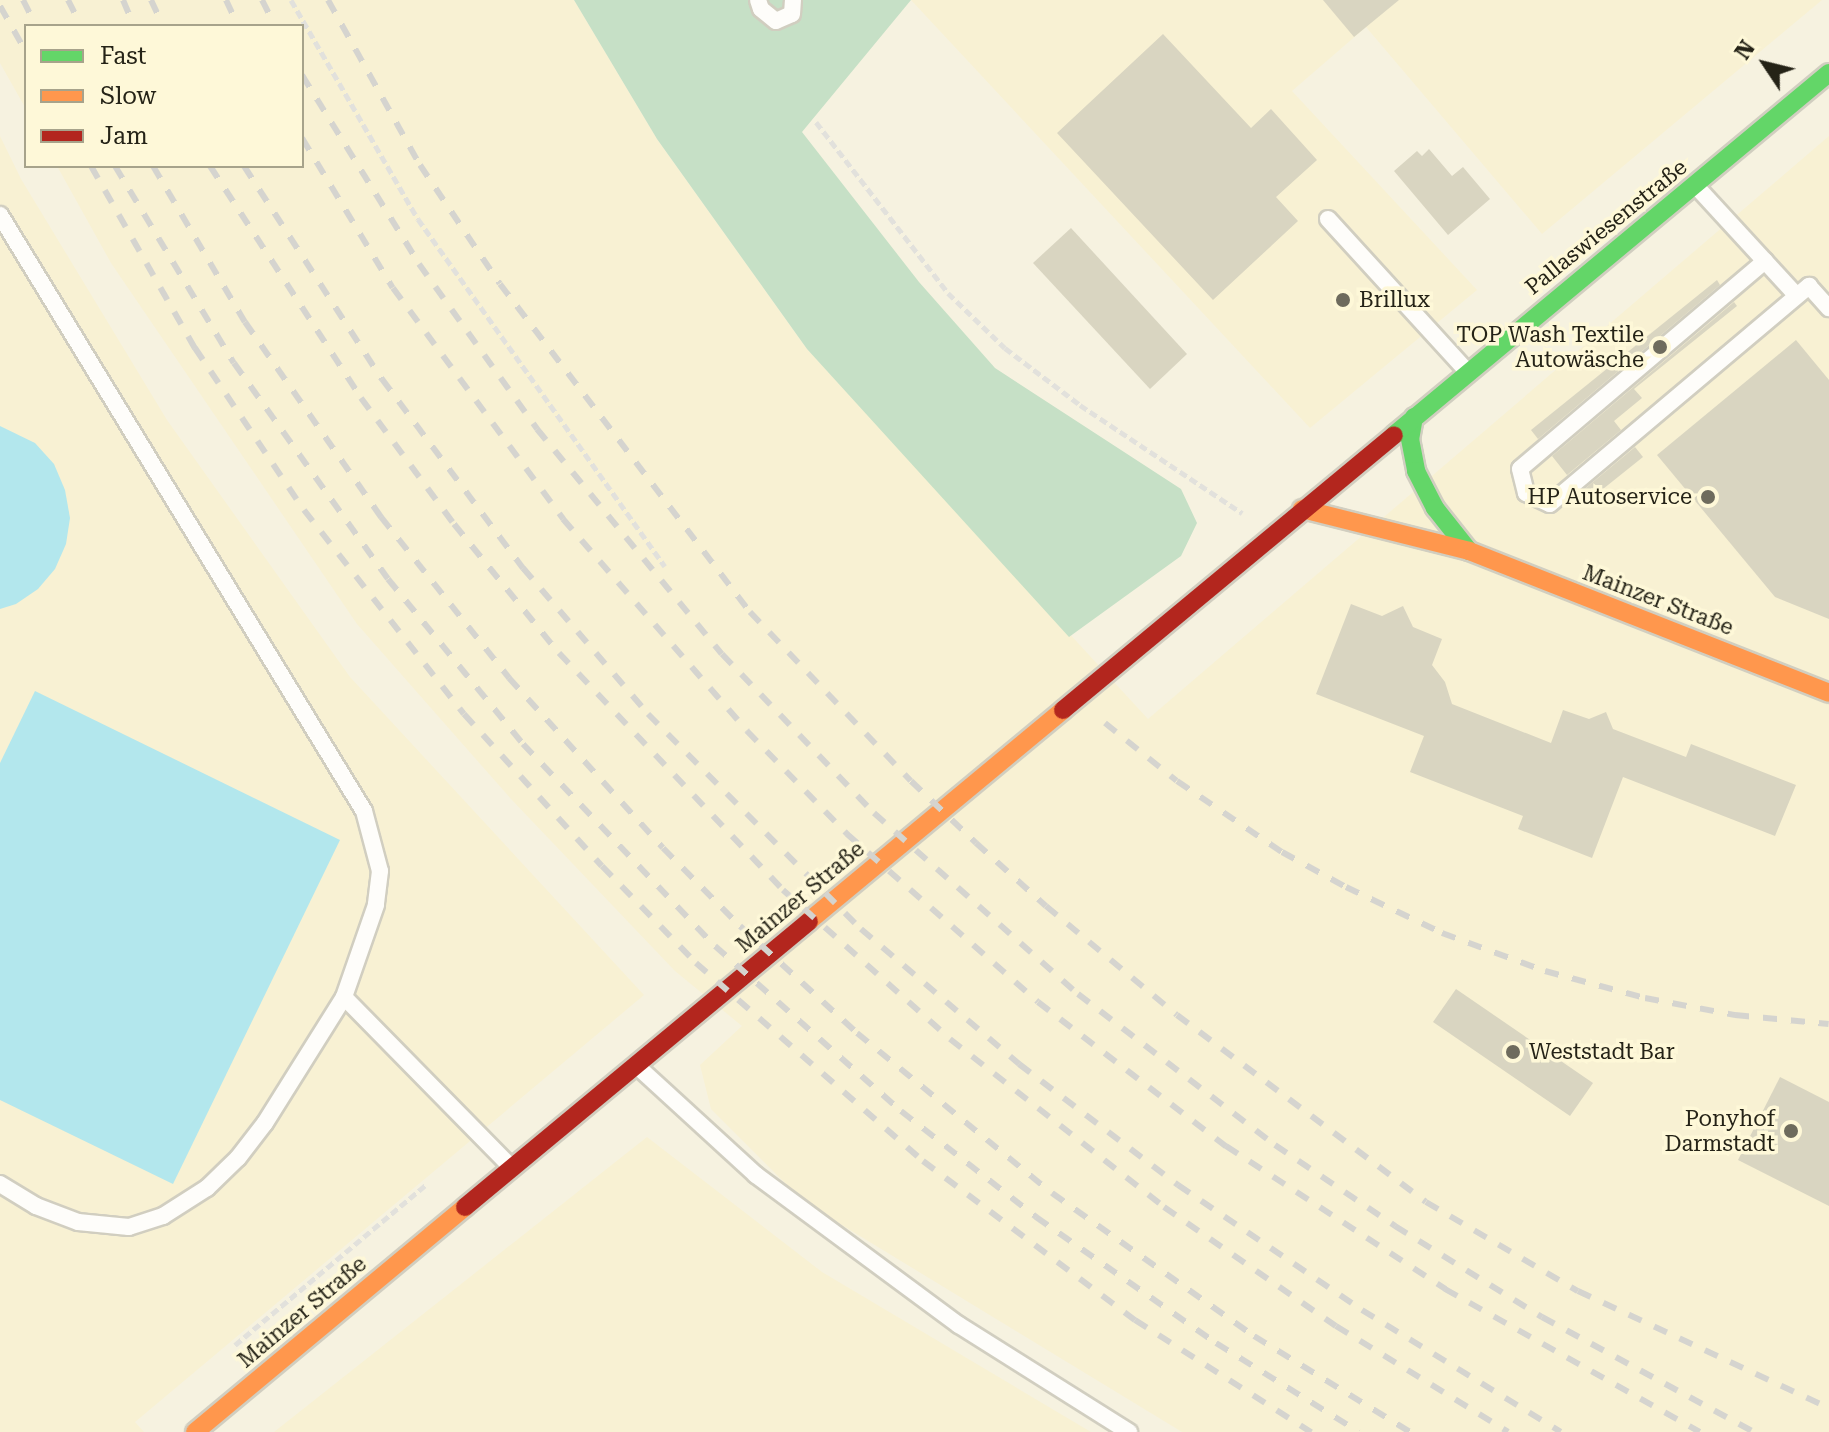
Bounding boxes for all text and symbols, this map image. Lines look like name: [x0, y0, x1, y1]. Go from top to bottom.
legend: [24, 24, 304, 168]
north arrow: [1725, 24, 1805, 104]
text: N: [1730, 36, 1760, 64]
text: Fast: [100, 42, 147, 70]
text: Slow: [100, 82, 156, 110]
text: Jam: [100, 122, 148, 150]
street label: Pallaswiesenstraße: [1520, 154, 1692, 300]
place label: Brillux: [1359, 287, 1430, 313]
marker: Brillux: [1334, 291, 1352, 309]
place label: TOP Wash Textile Autowäsche: [1456, 321, 1644, 372]
marker: TOP Wash Textile Autowäsche: [1651, 338, 1669, 356]
place label: HP Autoservice: [1527, 484, 1692, 510]
marker: HP Autoservice: [1699, 488, 1717, 506]
street label: Mainzer Straße: [1579, 559, 1737, 641]
street label: Mainzer Straße: [731, 836, 869, 958]
place label: Weststadt Bar: [1529, 1039, 1675, 1065]
marker: Weststadt Bar: [1504, 1043, 1522, 1061]
place label: Ponyhof Darmstadt: [1664, 1105, 1775, 1156]
marker: Ponyhof Darmstadt: [1782, 1122, 1800, 1140]
street label: Mainzer Straße: [233, 1251, 371, 1373]

